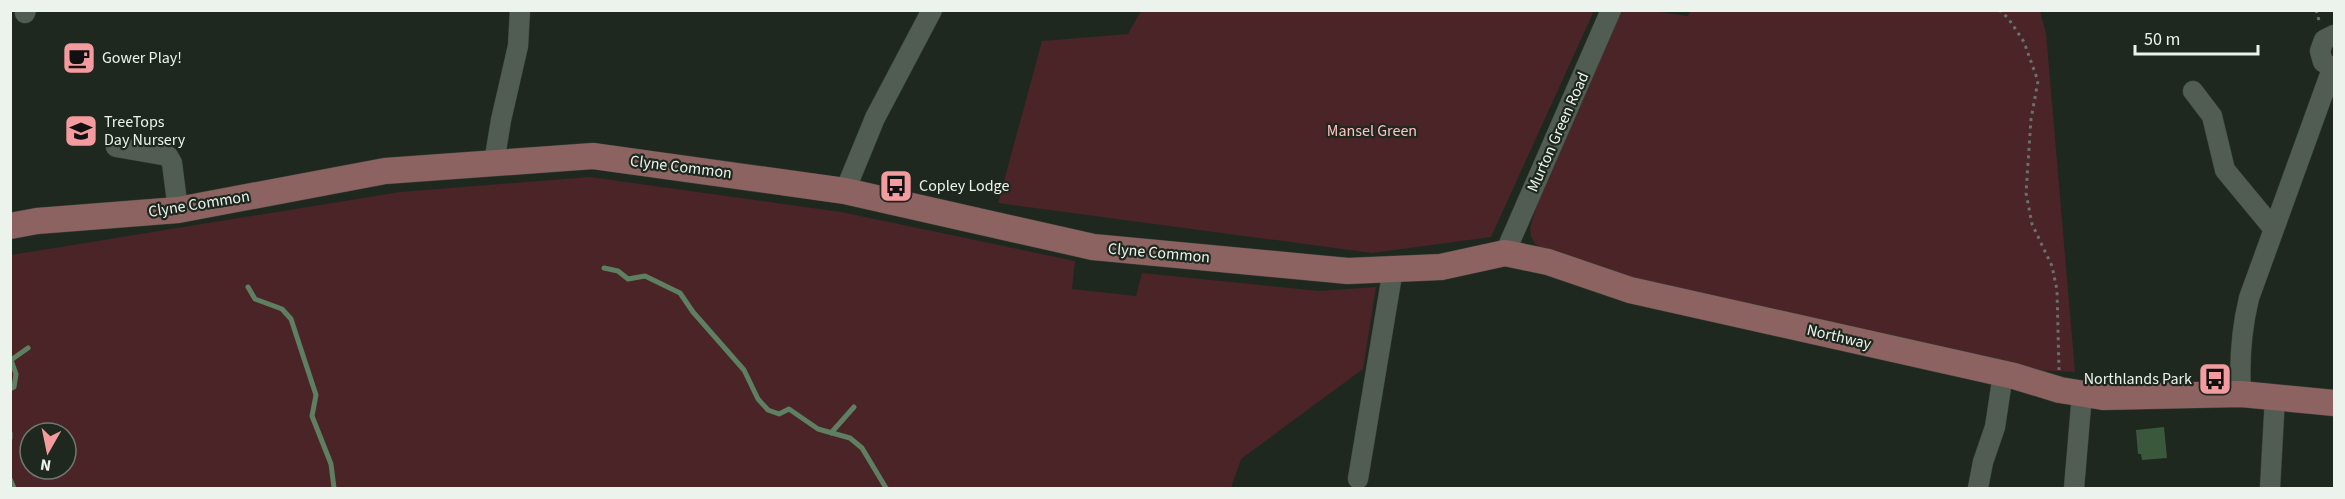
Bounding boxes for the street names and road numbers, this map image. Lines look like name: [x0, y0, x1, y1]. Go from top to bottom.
street label: Murton Green Road: [1522, 69, 1594, 195]
street label: Clyne Common: [629, 150, 733, 184]
street label: Clyne Common: [147, 185, 251, 223]
street label: Clyne Common: [1107, 238, 1211, 268]
street label: Northway: [1805, 319, 1874, 355]

